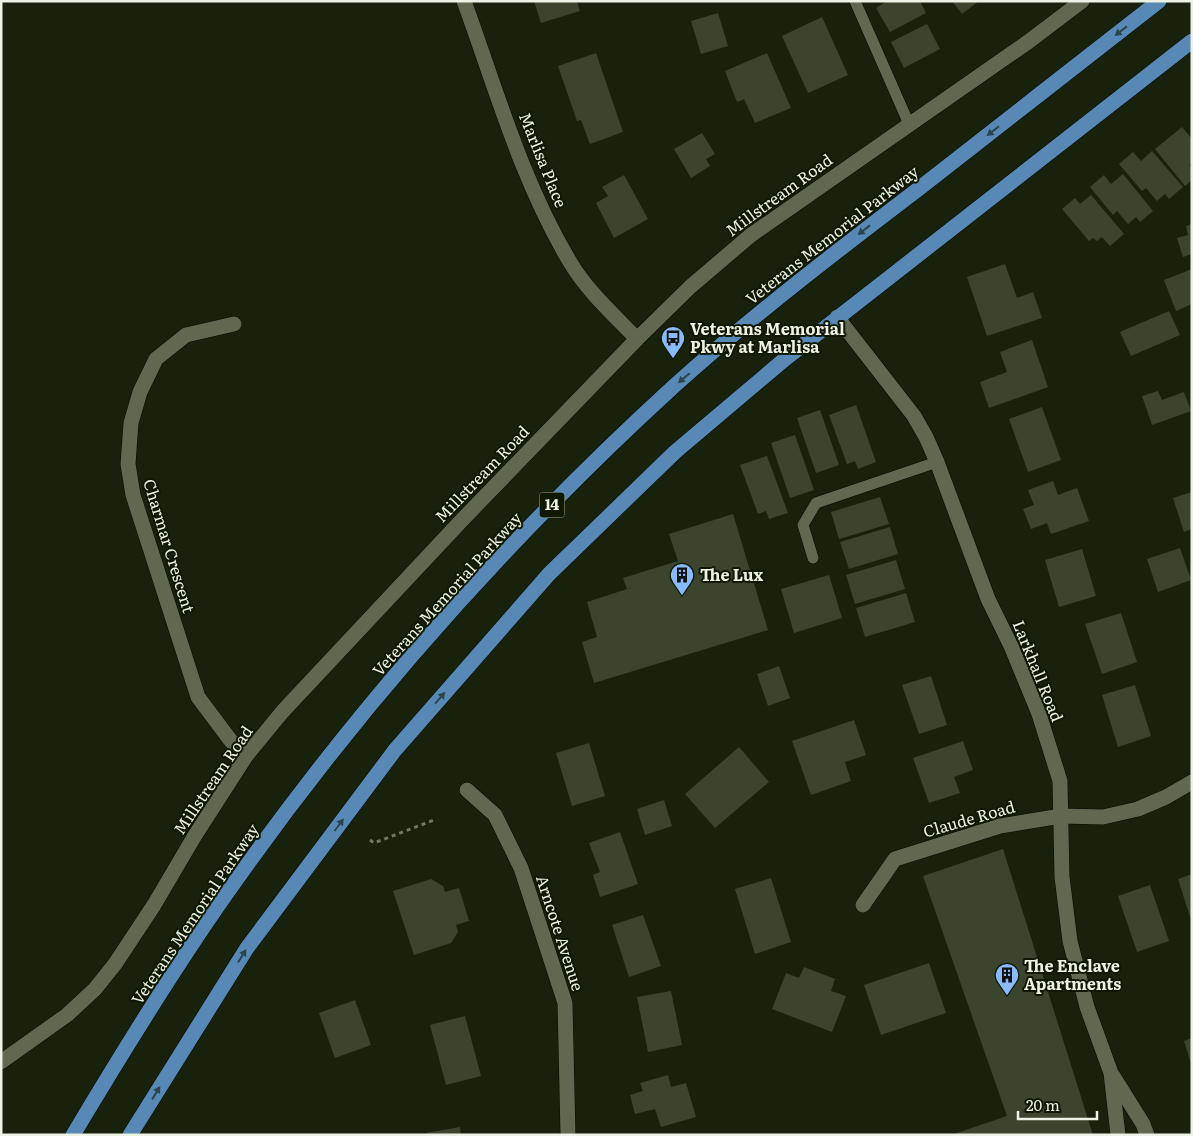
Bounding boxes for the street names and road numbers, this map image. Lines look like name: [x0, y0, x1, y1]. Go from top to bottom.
street label: Marlisa Place: [514, 108, 574, 211]
street label: Millstream Road: [720, 147, 837, 241]
street label: Veterans Memorial Parkway: [740, 158, 924, 309]
street label: Millstream Road: [429, 419, 534, 527]
street label: Charmar Crescent: [138, 476, 202, 616]
road number: 14: [540, 492, 564, 518]
street label: Veterans Memorial Parkway: [366, 505, 527, 681]
street label: Larkhall Road: [1008, 616, 1070, 725]
street label: Millstream Road: [167, 720, 258, 839]
street label: Claude Road: [920, 793, 1018, 843]
street label: Veterans Memorial Parkway: [124, 817, 264, 1009]
street label: Arncote Avenue: [531, 872, 591, 994]

